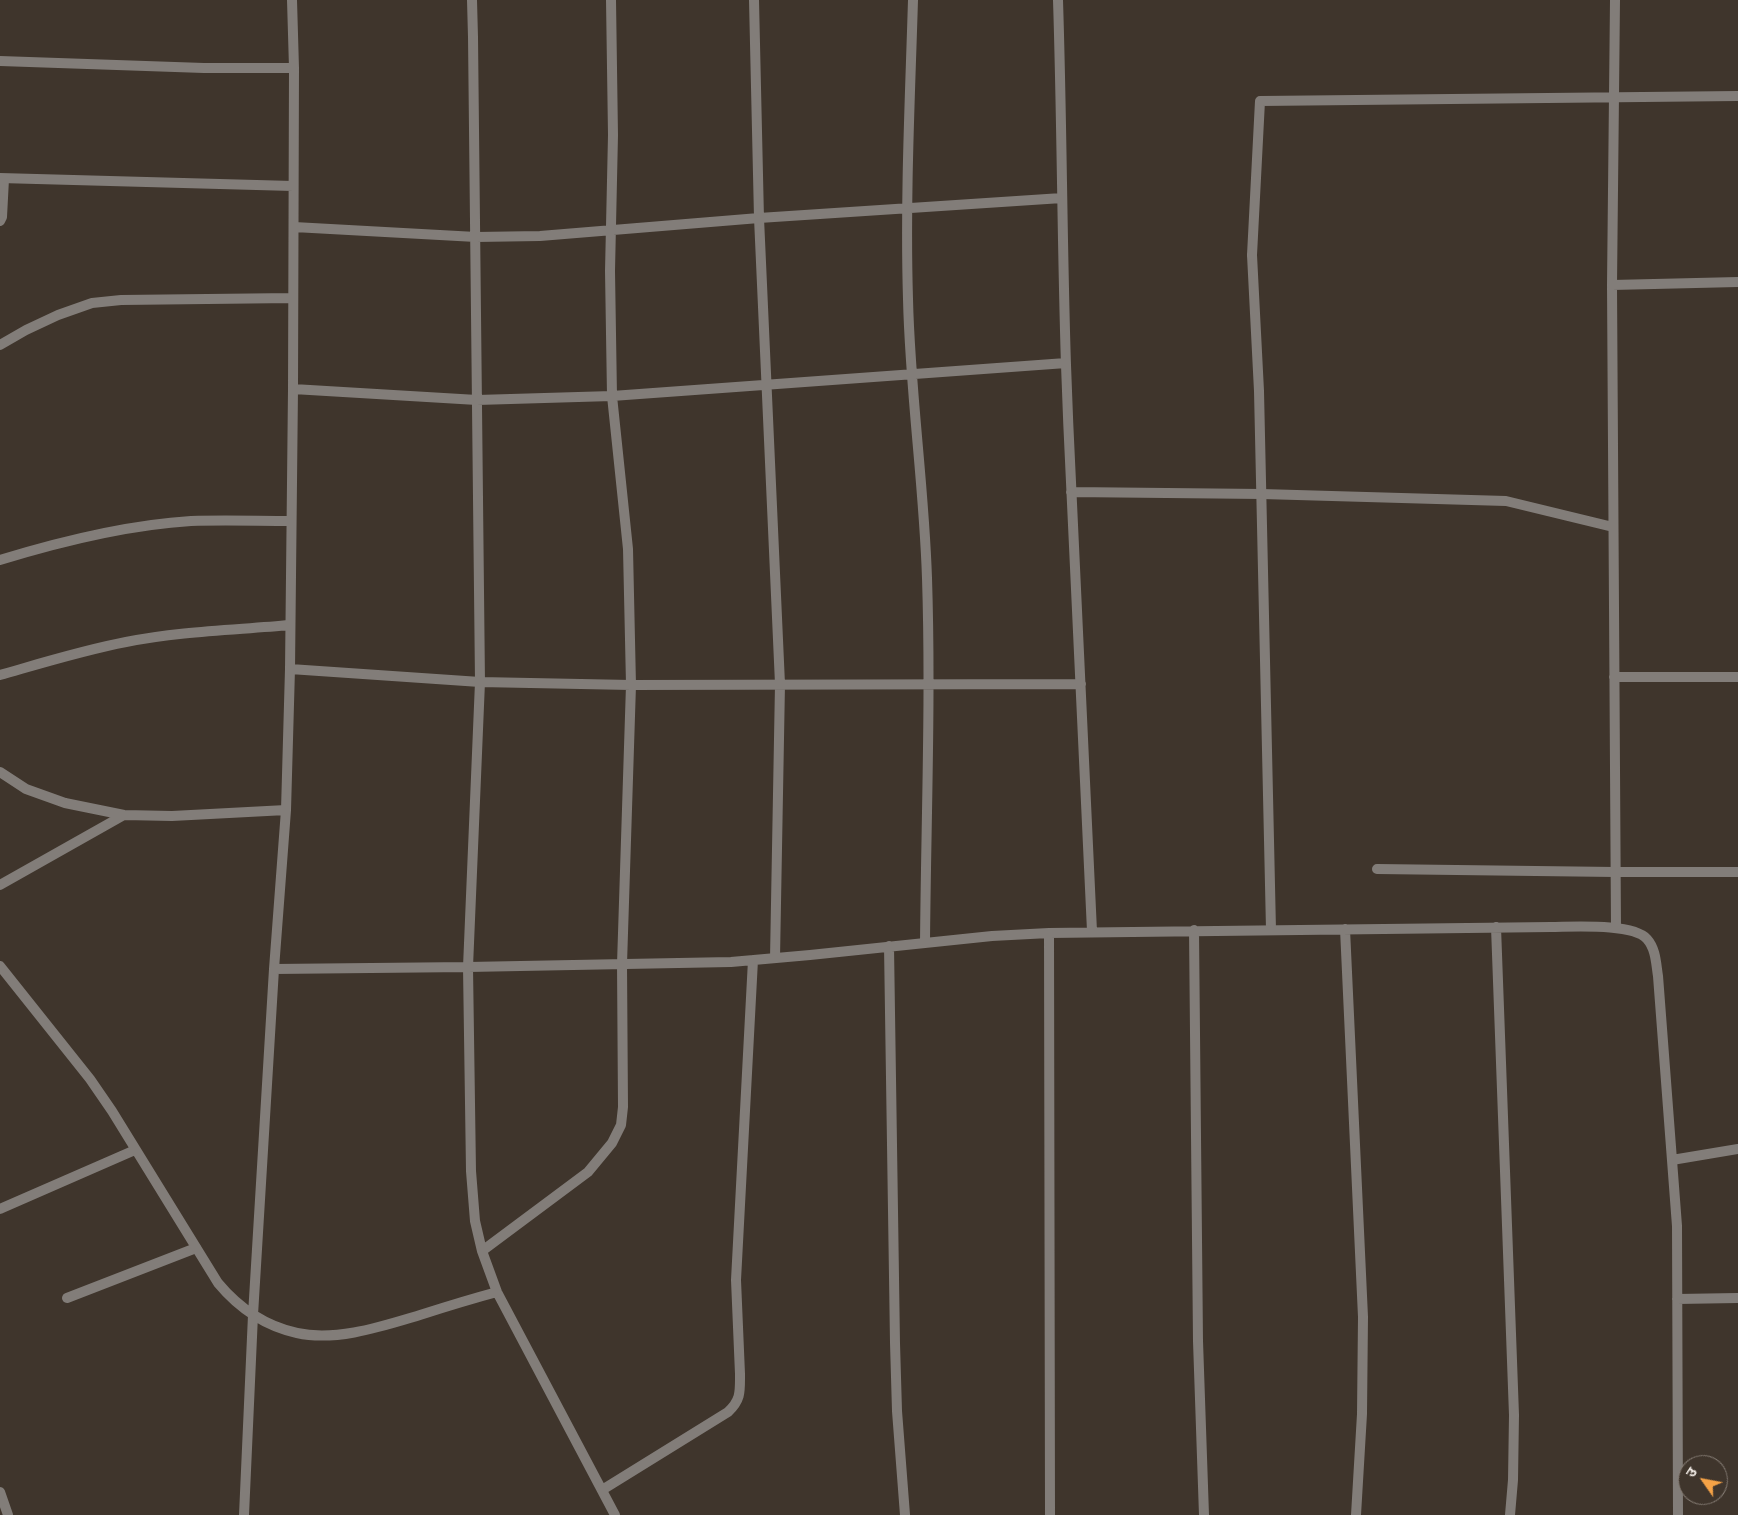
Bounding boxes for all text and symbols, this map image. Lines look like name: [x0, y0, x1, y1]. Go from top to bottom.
north arrow: [1678, 1455, 1728, 1505]
text: उ: [1682, 1465, 1700, 1480]

